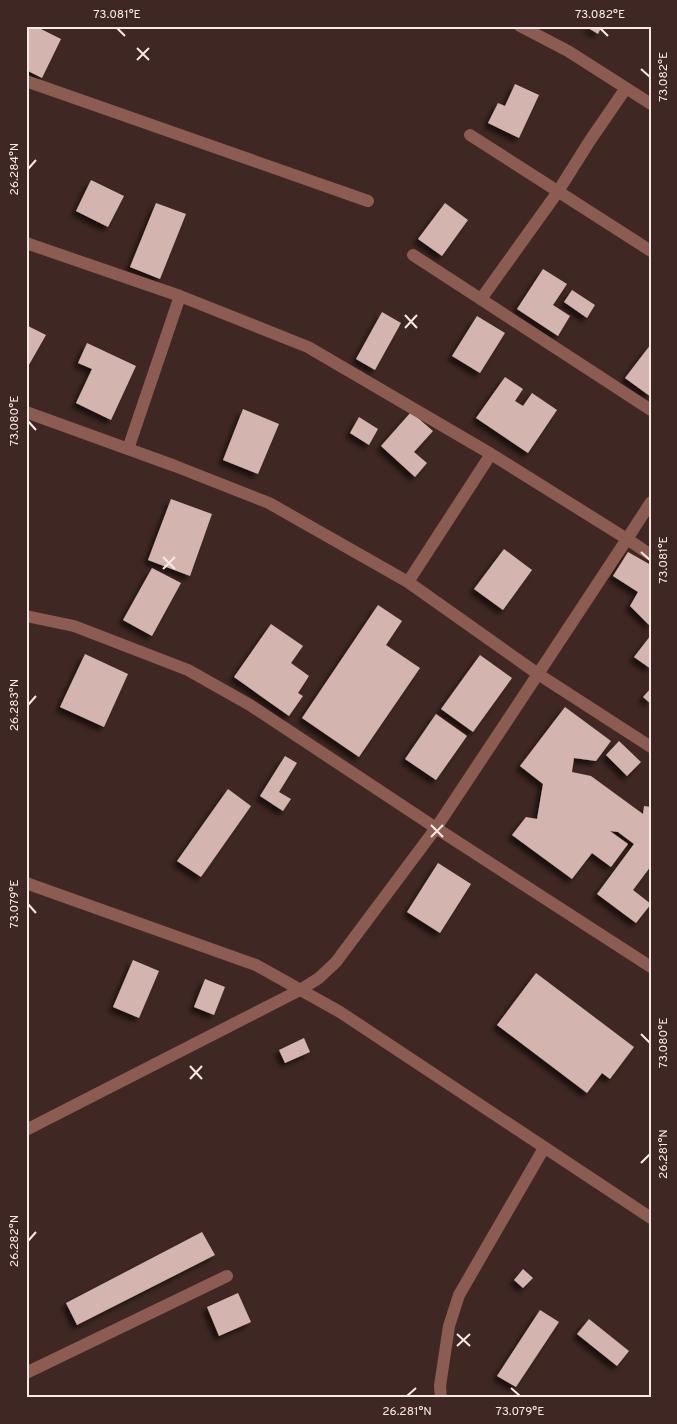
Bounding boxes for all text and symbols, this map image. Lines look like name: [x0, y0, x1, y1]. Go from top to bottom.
text: 73.081°E: [93, 7, 141, 23]
text: 73.082°E: [575, 7, 625, 23]
text: 73.082°E: [656, 52, 672, 102]
text: 26.284°N: [7, 143, 23, 195]
text: 73.080°E: [7, 396, 23, 446]
text: 73.081°E: [656, 536, 672, 584]
text: 26.283°N: [7, 679, 23, 731]
text: 73.079°E: [7, 880, 23, 928]
text: 73.080°E: [656, 1018, 672, 1068]
text: 26.281°N: [656, 1129, 672, 1179]
text: 26.282°N: [7, 1215, 23, 1267]
text: 26.281°N: [382, 1404, 432, 1420]
text: 73.079°E: [496, 1404, 544, 1420]

